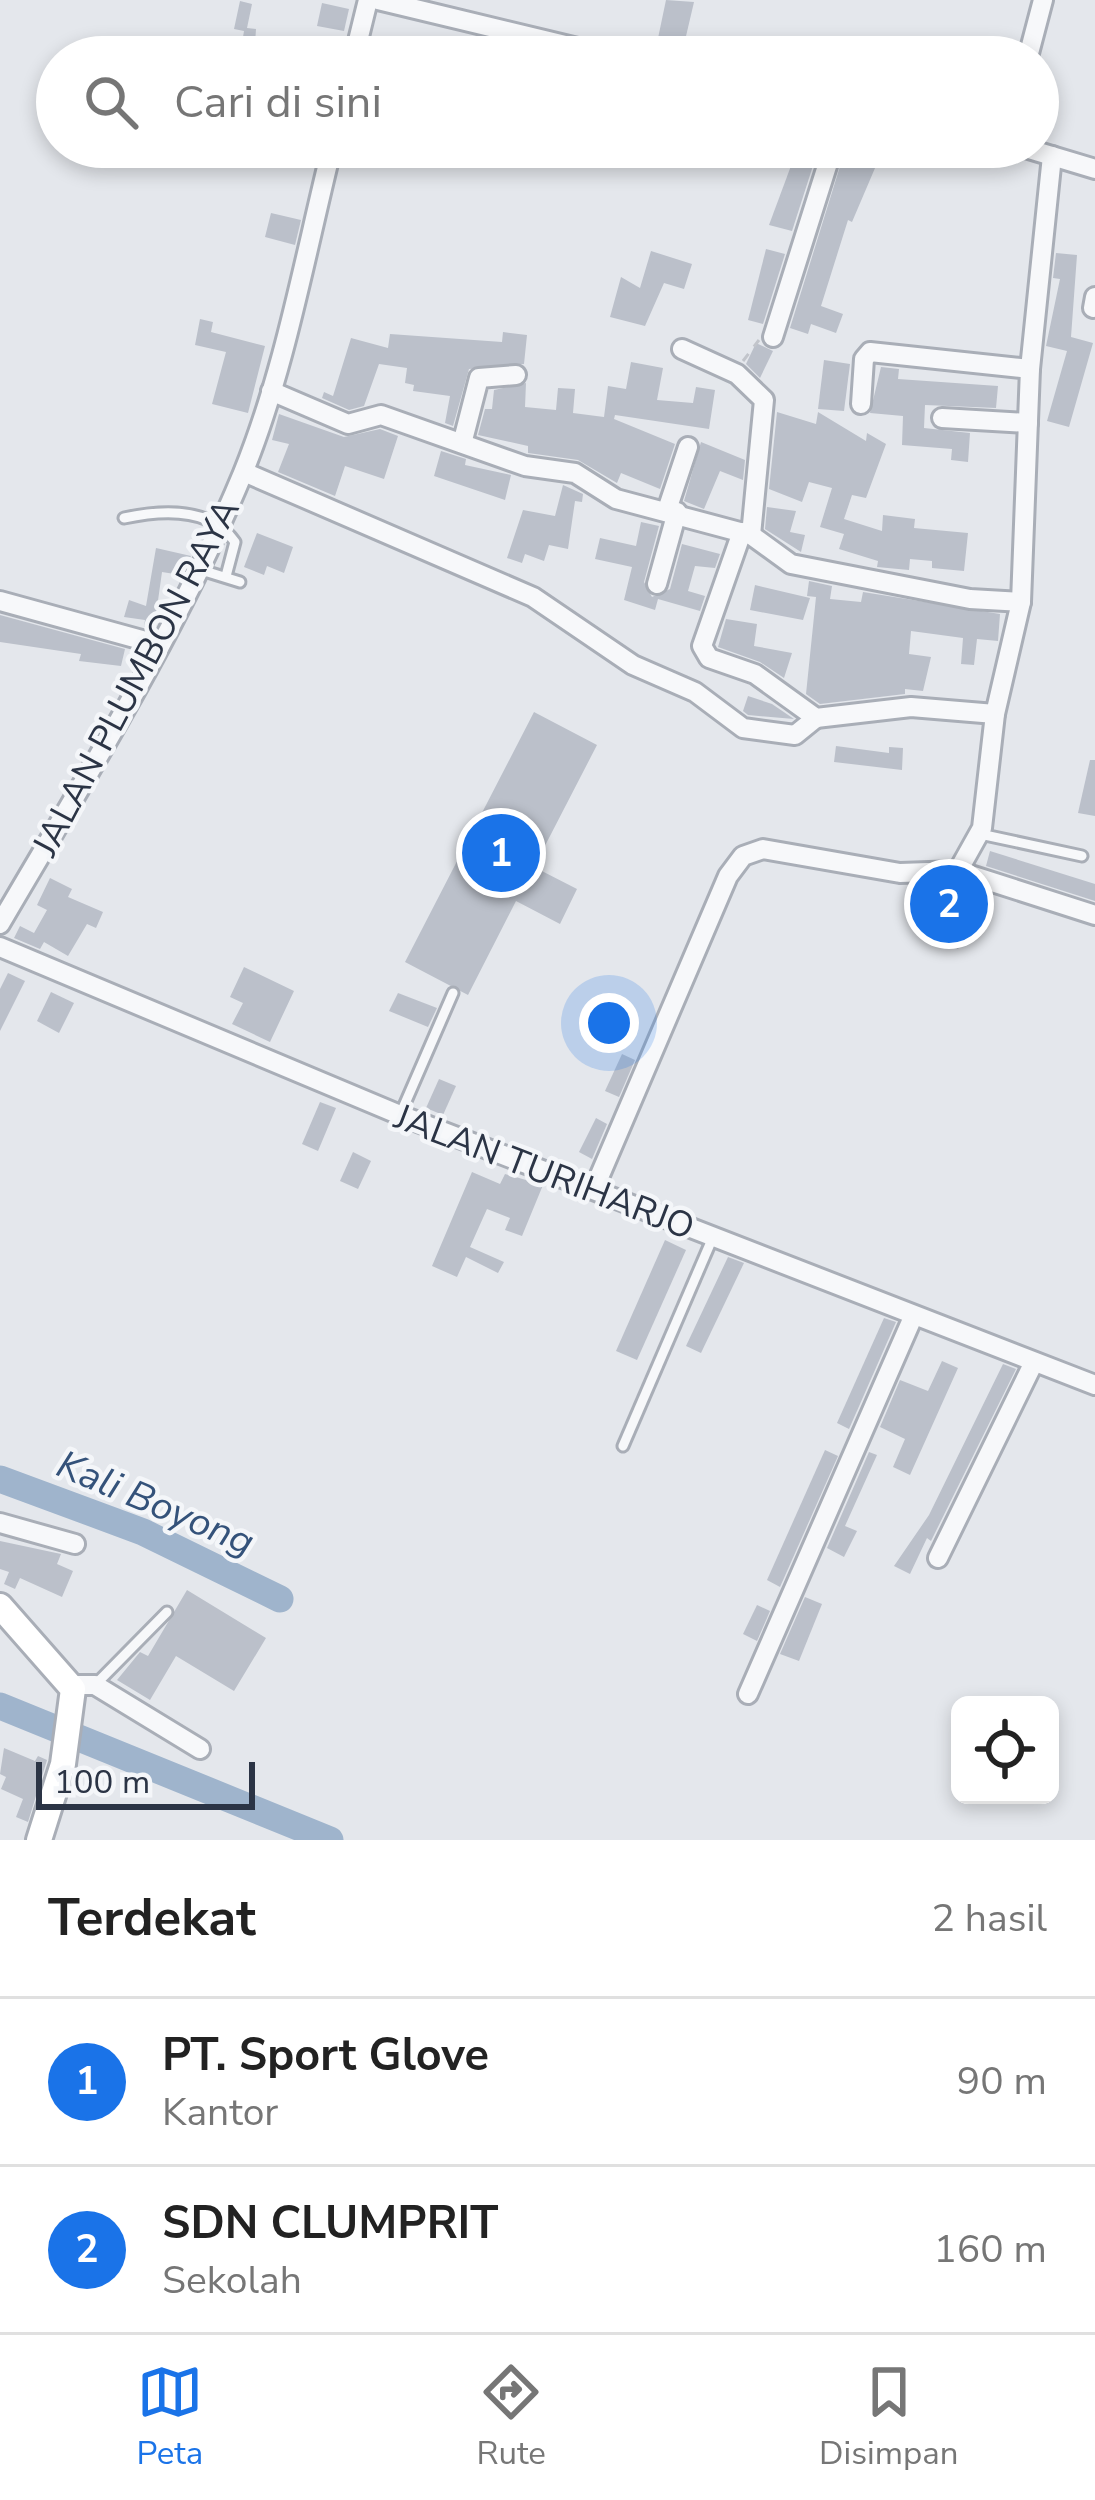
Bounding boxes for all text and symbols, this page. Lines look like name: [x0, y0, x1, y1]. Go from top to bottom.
search box: [36, 36, 1059, 168]
icon: search: [78, 69, 144, 135]
text: Cari di sini: [174, 72, 382, 133]
street label: JALAN PLUMBON RAYA: [21, 490, 251, 866]
pin: 1: [462, 808, 540, 898]
pin: 2: [910, 859, 988, 949]
your location: [579, 993, 639, 1053]
street label: JALAN TURIHARJO: [387, 1092, 701, 1252]
water label: Kali Boyong: [48, 1438, 262, 1569]
map controls: [951, 1696, 1059, 1804]
button: locate: [951, 1696, 1059, 1804]
scale bar: [36, 1756, 255, 1809]
text: 100 m: [54, 1760, 150, 1805]
text: Terdekat: [48, 1883, 256, 1953]
text: 2 hasil: [931, 1892, 1047, 1945]
text: PT. Sport Glove: [162, 2025, 489, 2086]
text: 1: [75, 2055, 99, 2108]
text: 90 m: [957, 2055, 1047, 2108]
text: Kantor: [162, 2086, 278, 2139]
text: SDN CLUMPRIT: [162, 2193, 498, 2254]
text: 2: [75, 2223, 99, 2276]
text: 160 m: [933, 2223, 1047, 2276]
text: Sekolah: [162, 2254, 302, 2307]
tab: Peta: [137, 2359, 203, 2476]
tab: Rute: [476, 2359, 546, 2476]
tab: Disimpan: [819, 2359, 958, 2476]

